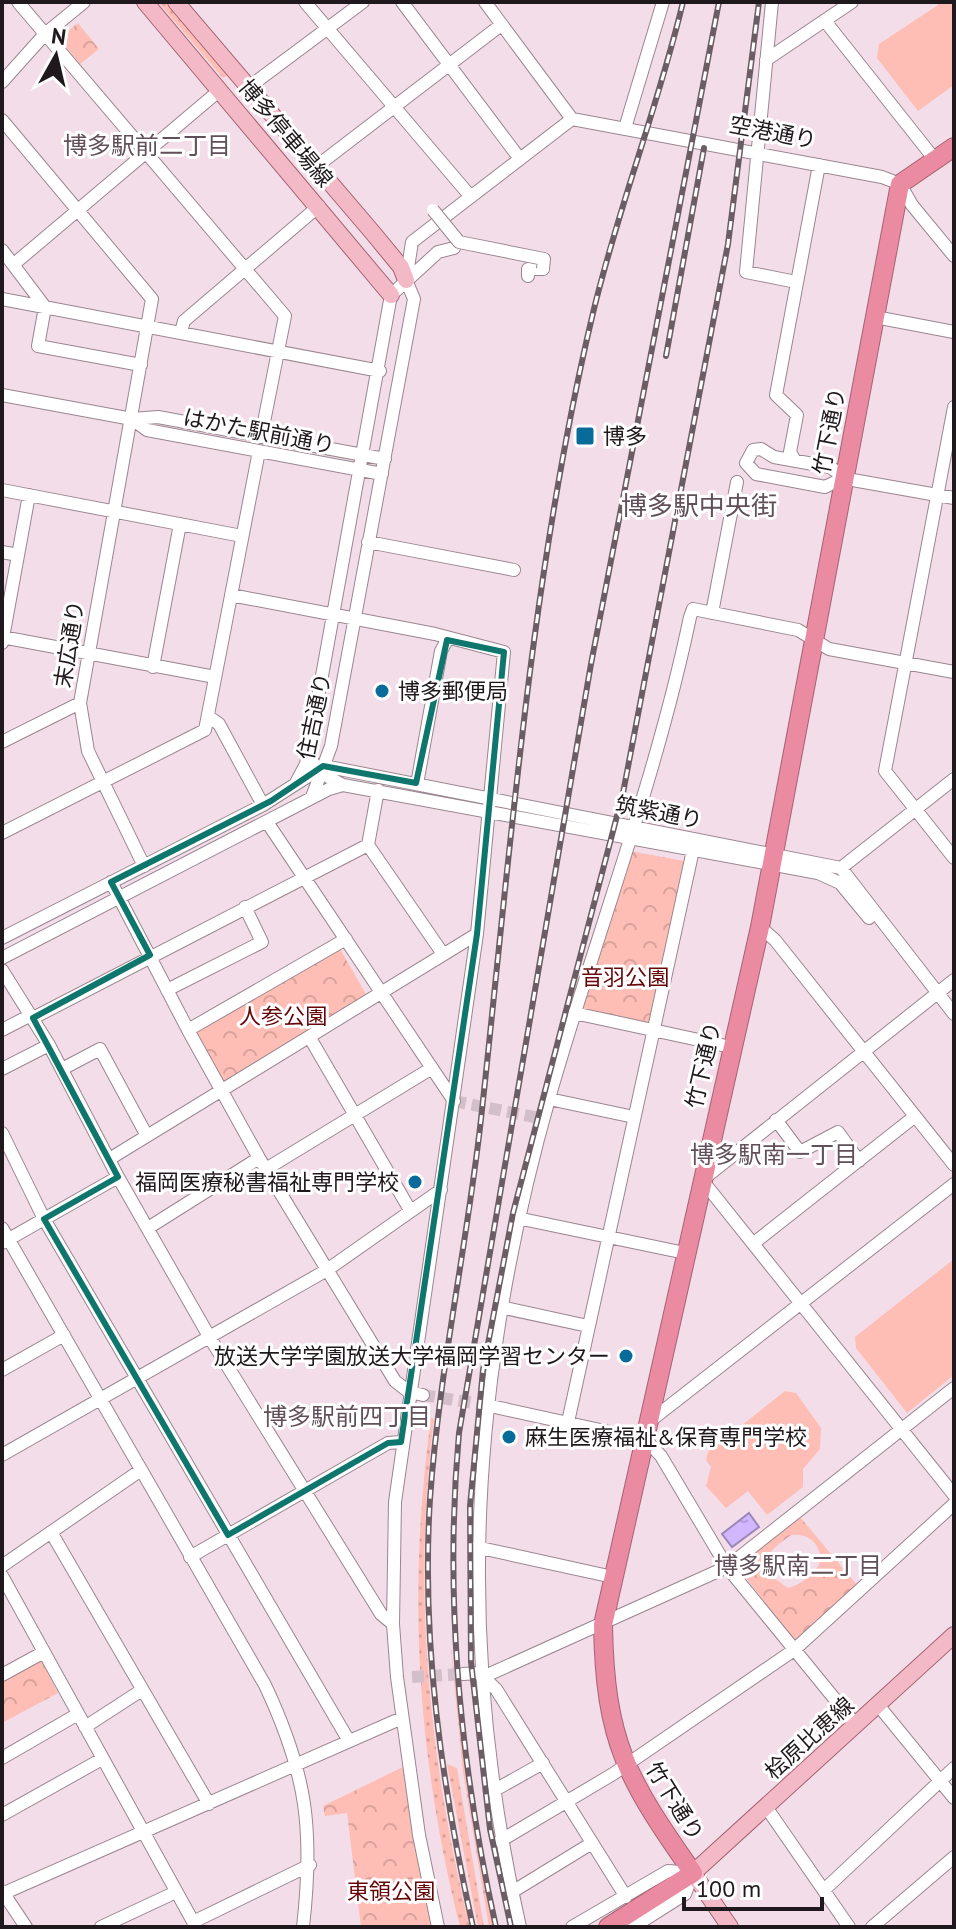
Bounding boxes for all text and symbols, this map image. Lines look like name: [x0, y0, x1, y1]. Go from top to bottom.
north arrow: [16, 16, 96, 96]
text: N: [50, 21, 68, 51]
street label: 博多停車場線: [233, 73, 339, 193]
street label: 空港通り: [727, 110, 819, 154]
district label: 博多駅前二丁目: [63, 130, 231, 161]
street label: 竹下通り: [807, 385, 851, 477]
street label: はかた駅前通り: [181, 403, 337, 459]
place label: 博多: [603, 422, 647, 450]
marker: 博多: [574, 425, 596, 447]
district label: 博多駅中央街: [621, 489, 777, 522]
street label: 末広通り: [48, 598, 90, 690]
street label: 住吉通り: [291, 670, 337, 762]
place label: 博多郵便局: [398, 677, 508, 705]
marker: 博多郵便局: [373, 682, 391, 700]
street label: 筑紫通り: [613, 790, 705, 834]
park label: 音羽公園: [581, 963, 669, 991]
park label: 人参公園: [239, 1002, 327, 1030]
street label: 竹下通り: [679, 1019, 727, 1111]
district label: 博多駅南一丁目: [690, 1139, 858, 1170]
place label: 福岡医療秘書福祉専門学校: [135, 1168, 399, 1196]
marker: 福岡医療秘書福祉専門学校: [406, 1173, 424, 1191]
place label: 放送大学学園放送大学福岡学習センター: [214, 1342, 610, 1370]
marker: 放送大学学園放送大学福岡学習センター: [617, 1347, 635, 1365]
district label: 博多駅前四丁目: [263, 1401, 431, 1432]
place label: 麻生医療福祉&保育専門学校: [525, 1423, 807, 1451]
marker: 麻生医療福祉&保育専門学校: [500, 1428, 518, 1446]
district label: 博多駅南二丁目: [714, 1550, 882, 1581]
street label: 桧原比恵線: [759, 1691, 859, 1785]
street label: 竹下通り: [640, 1756, 710, 1846]
scale bar: [684, 1861, 822, 1911]
text: 100 m: [696, 1873, 761, 1904]
park label: 東領公園: [347, 1877, 435, 1905]

